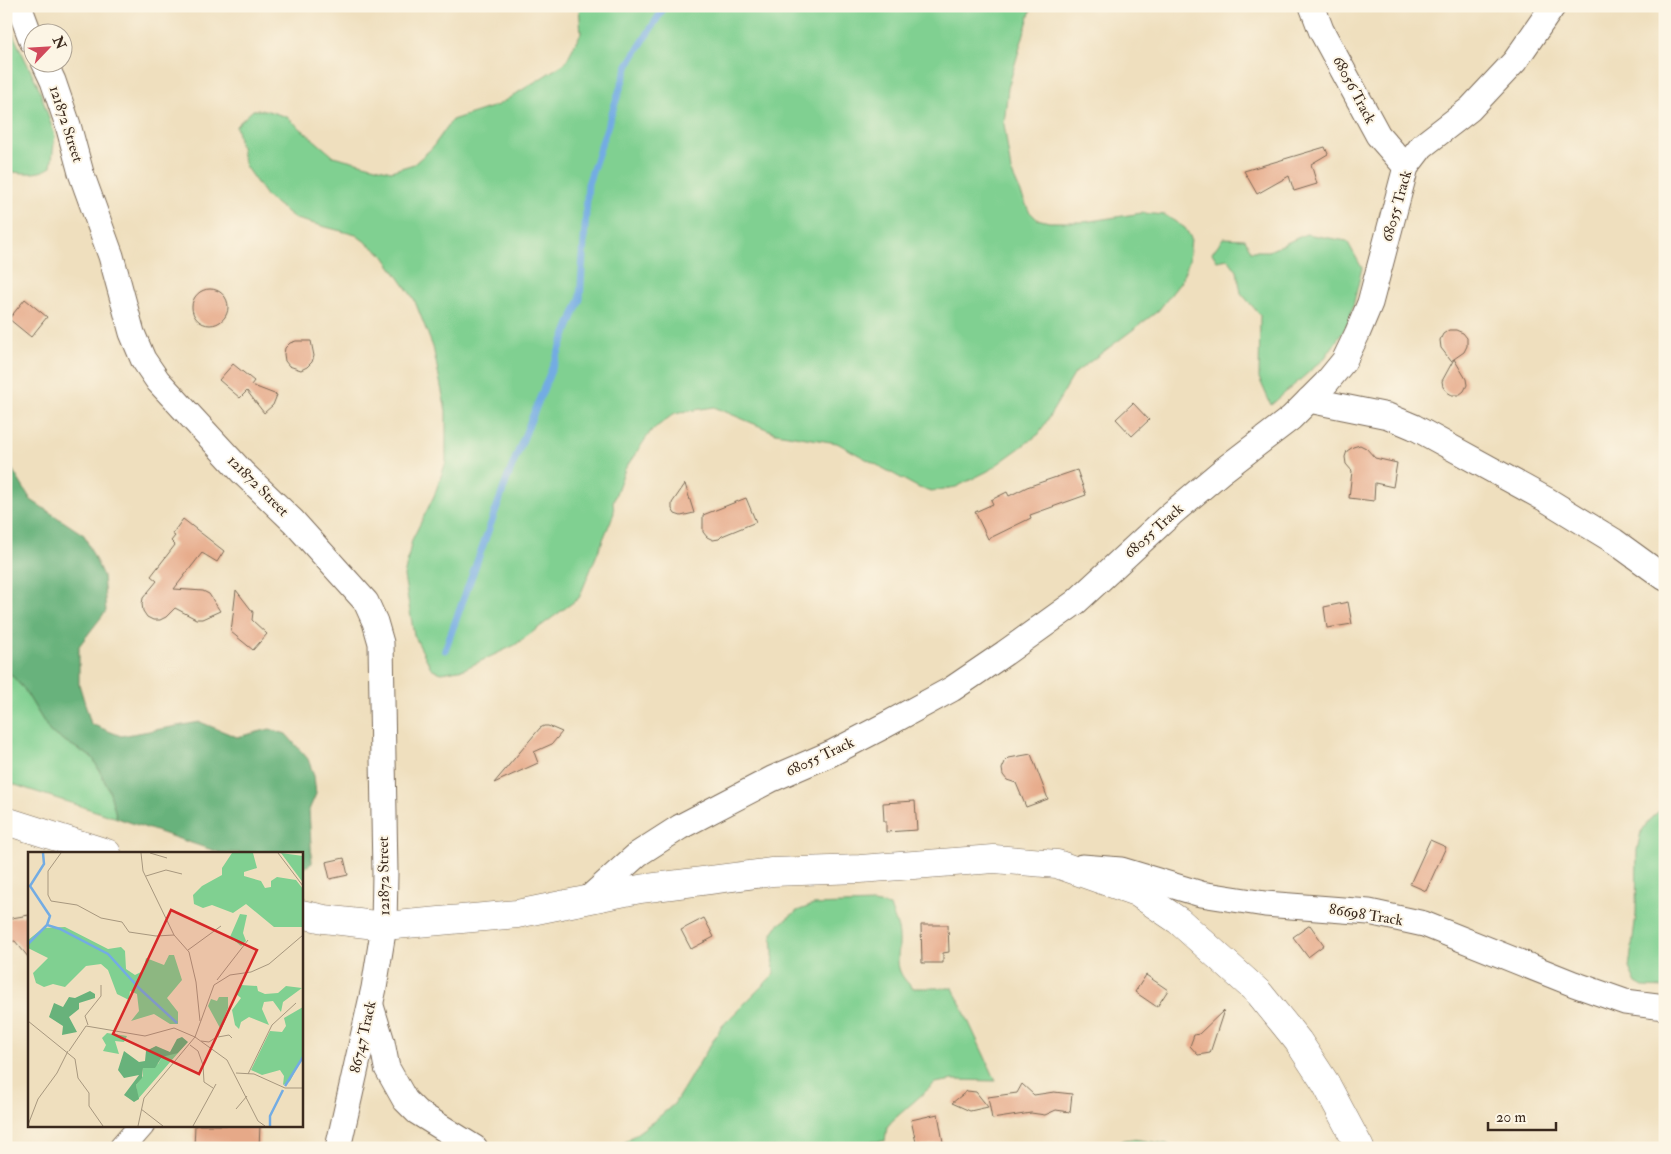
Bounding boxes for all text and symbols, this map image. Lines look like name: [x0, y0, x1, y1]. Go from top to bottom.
north arrow: [22, 22, 72, 72]
text: N: [49, 33, 70, 52]
street label: 68056 Track: [1328, 53, 1380, 127]
street label: 121872 Street: [45, 83, 87, 165]
street label: 68055 Track: [1378, 168, 1416, 244]
street label: 121872 Street: [223, 451, 293, 521]
street label: 68055 Track: [1120, 499, 1188, 563]
street label: 68055 Track: [783, 733, 857, 781]
street label: 121872 Street: [374, 836, 394, 916]
inset map: [28, 852, 302, 1126]
street label: 86698 Track: [1328, 900, 1404, 930]
street label: 86747 Track: [345, 999, 381, 1075]
scale bar: [1488, 1099, 1556, 1131]
text: 20 m: [1496, 1108, 1526, 1127]

